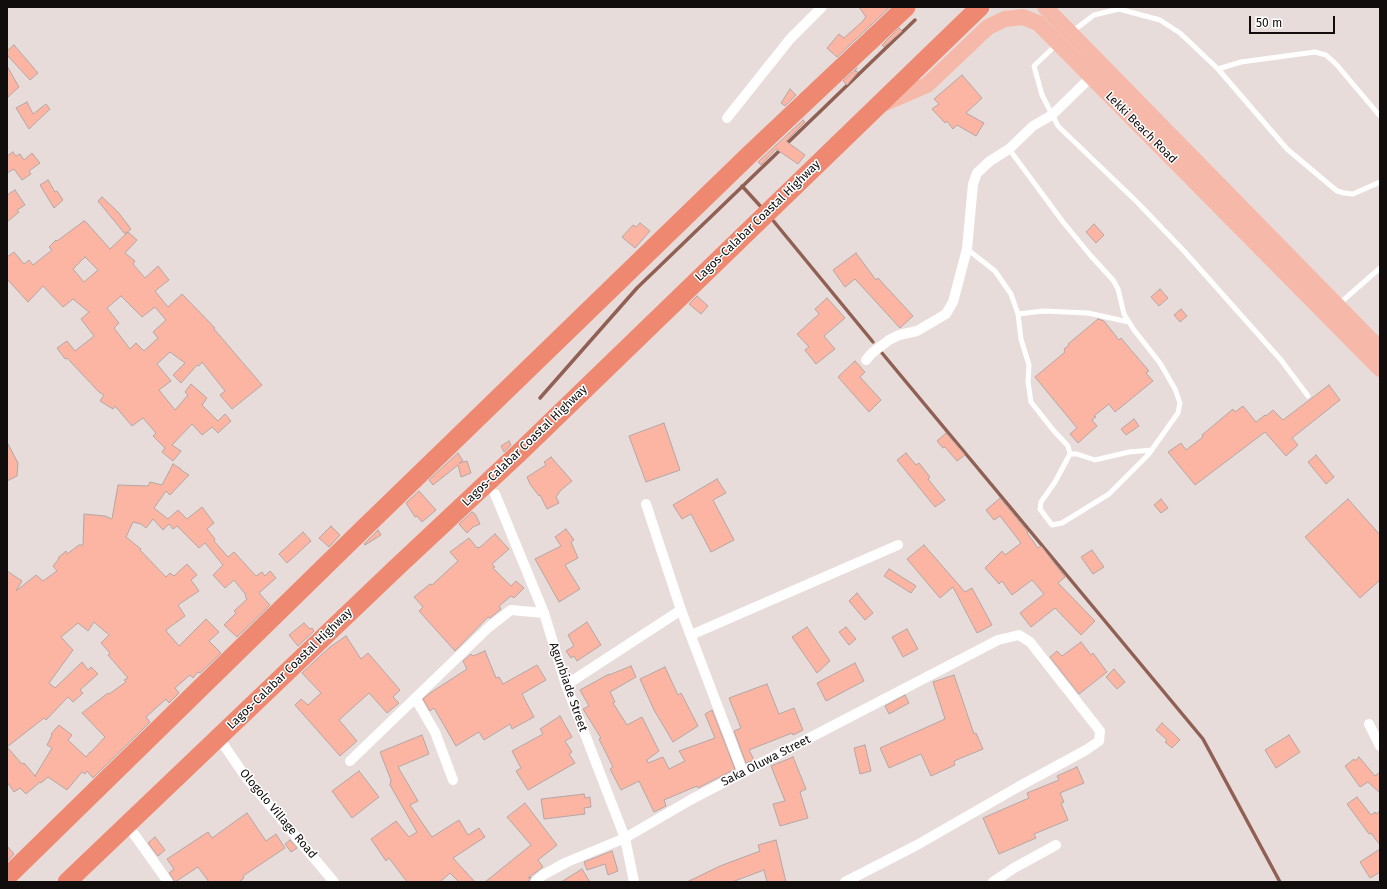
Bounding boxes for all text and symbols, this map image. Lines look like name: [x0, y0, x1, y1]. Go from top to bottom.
scale bar: [1251, 8, 1337, 34]
text: 50 m: [1256, 16, 1282, 30]
street label: Lekki Beach Road: [1102, 89, 1180, 167]
street label: Lagos-Calabar Coastal Highway: [692, 157, 824, 285]
street label: Lagos-Calabar Coastal Highway: [459, 382, 591, 510]
street label: Lagos-Calabar Coastal Highway: [224, 605, 356, 733]
street label: Agunbiade Street: [546, 640, 590, 734]
street label: Saka Oluwa Street: [719, 732, 813, 790]
street label: Ologolo Village Road: [236, 766, 320, 862]

